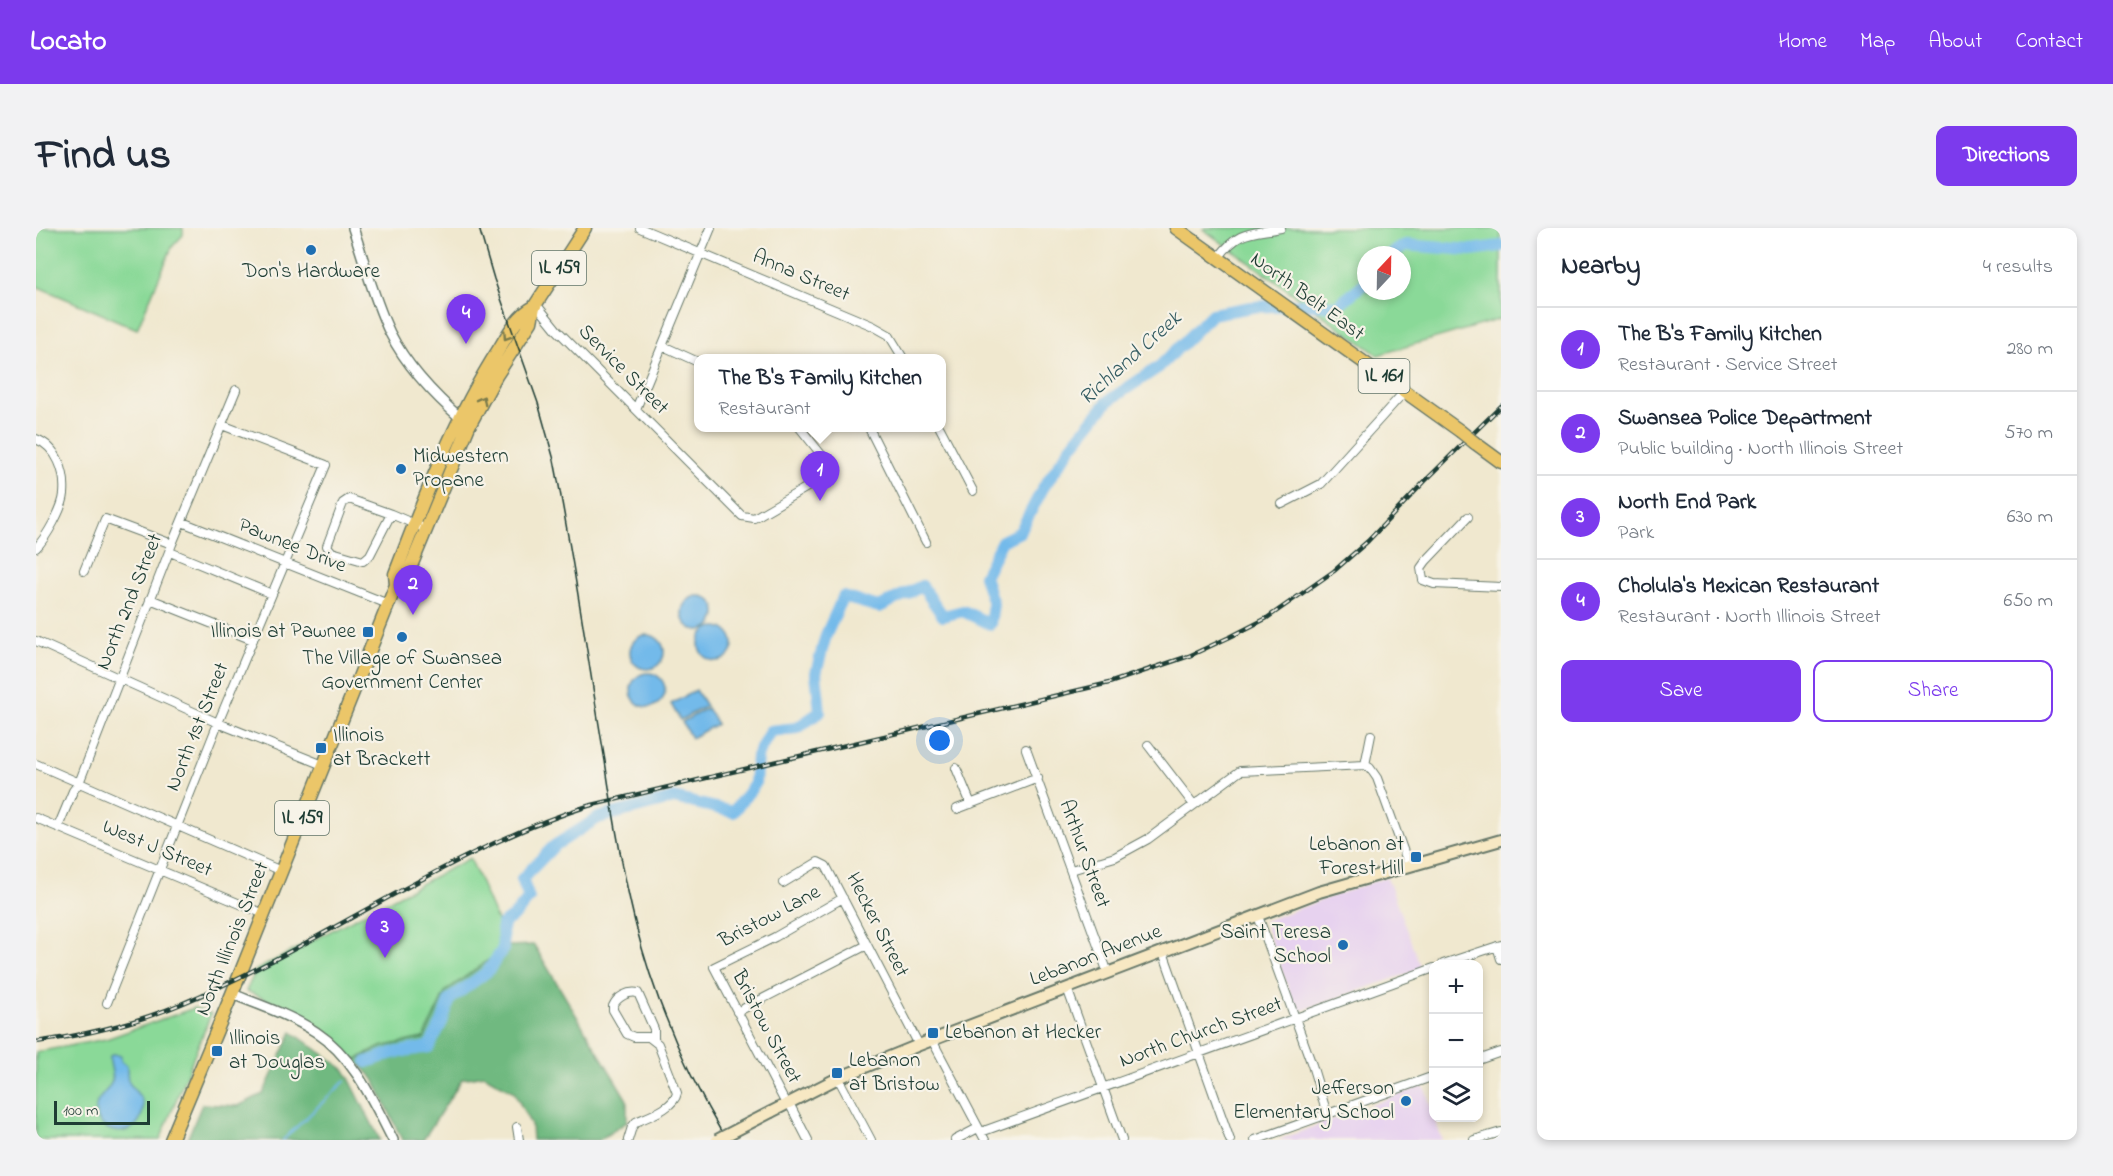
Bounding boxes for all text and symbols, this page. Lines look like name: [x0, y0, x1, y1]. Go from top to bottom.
text: Locato: [30, 22, 106, 63]
text: Home: [1778, 27, 1827, 57]
text: Map: [1860, 27, 1895, 57]
text: About: [1928, 27, 1982, 57]
text: Contact: [2015, 27, 2083, 57]
text: Find us: [36, 126, 171, 187]
button: Directions: [1936, 126, 2077, 186]
street label: Anna Street: [748, 242, 854, 310]
marker: Don's Hardware: [304, 243, 318, 257]
street label: North Belt East: [1244, 245, 1370, 349]
north arrow: [1357, 246, 1411, 300]
text: Nearby: [1561, 248, 1640, 286]
road number: IL 159: [532, 251, 586, 285]
text: 4 results: [1983, 253, 2053, 282]
place label: Don's Hardware: [241, 257, 380, 287]
pin: 4: [446, 294, 486, 344]
water label: Richland Creek: [1072, 303, 1191, 414]
street label: Service Street: [571, 318, 675, 422]
text: The B's Family Kitchen: [1618, 319, 1822, 351]
one-way arrow: [503, 329, 514, 340]
text: 1: [1577, 335, 1584, 364]
text: 280 m: [2006, 335, 2053, 364]
text: Restaurant · Service Street: [1618, 351, 1838, 380]
popup: [694, 354, 946, 432]
road number: IL 161: [1358, 359, 1410, 393]
text: The B's Family Kitchen: [718, 363, 922, 395]
text: Restaurant: [718, 395, 811, 424]
one-way arrow: [475, 396, 486, 406]
text: Swansea Police Department: [1618, 403, 1872, 435]
text: 2: [1576, 419, 1585, 448]
text: 570 m: [2004, 419, 2053, 448]
text: Public building · North Illinois Street: [1618, 435, 1903, 464]
place label: Midwestern Propane: [413, 442, 509, 496]
pin: 1: [800, 452, 840, 501]
marker: Midwestern Propane: [394, 462, 408, 476]
text: North End Park: [1618, 487, 1756, 519]
text: 3: [1576, 503, 1585, 532]
text: 630 m: [2007, 503, 2053, 532]
street label: Pawnee Drive: [233, 511, 351, 582]
text: Park: [1618, 519, 1654, 548]
street label: North 2nd Street: [89, 529, 171, 675]
pin: 2: [394, 566, 433, 615]
text: Cholula's Mexican Restaurant: [1618, 571, 1879, 603]
text: 4: [1576, 587, 1585, 616]
text: 650 m: [2004, 587, 2053, 616]
text: Restaurant · North Illinois Street: [1618, 603, 1881, 632]
place label: Illinois at Pawnee: [210, 617, 357, 647]
marker: Illinois at Pawnee: [361, 625, 375, 639]
marker: The Village of Swansea Government Center: [395, 630, 409, 644]
place label: The Village of Swansea Government Center: [302, 644, 502, 698]
street label: North 1st Street: [159, 658, 237, 796]
button: Save: [1561, 660, 1801, 722]
button: Share: [1813, 660, 2053, 722]
place label: Illinois at Brackett: [333, 721, 431, 775]
your location: [925, 726, 954, 755]
marker: Illinois at Brackett: [314, 741, 328, 755]
street label: Arthur Street: [1051, 796, 1117, 912]
road number: IL 159: [275, 801, 329, 835]
street label: West J Street: [97, 812, 217, 886]
place label: Lebanon at Forest Hill: [1309, 830, 1404, 884]
marker: Lebanon at Forest Hill: [1409, 850, 1423, 864]
street label: North Illinois Street: [188, 858, 278, 1020]
street label: Hecker Street: [838, 867, 916, 983]
street label: Bristow Lane: [713, 877, 827, 957]
pin: 3: [366, 908, 404, 958]
street label: Lebanon Avenue: [1026, 917, 1167, 995]
place label: Saint Teresa School: [1220, 918, 1331, 972]
marker: Saint Teresa School: [1336, 938, 1350, 952]
map controls: [1429, 960, 1483, 1122]
button: +: [1429, 960, 1483, 1014]
street label: Bristow Street: [723, 964, 809, 1089]
street label: North Church Street: [1115, 990, 1287, 1076]
button: −: [1429, 1014, 1483, 1068]
place label: Lebanon at Hecker: [945, 1018, 1102, 1048]
place label: Illinois at Douglas: [229, 1024, 325, 1080]
marker: Lebanon at Hecker: [926, 1026, 940, 1040]
marker: Illinois at Douglas: [210, 1044, 224, 1058]
place label: Lebanon at Bristow: [849, 1046, 940, 1100]
marker: Lebanon at Bristow: [830, 1066, 844, 1080]
button: layers: [1429, 1068, 1483, 1122]
place label: Jefferson Elementary School: [1233, 1074, 1394, 1130]
marker: Jefferson Elementary School: [1399, 1094, 1413, 1108]
scale bar: [54, 1098, 150, 1126]
text: 100 m: [63, 1099, 98, 1123]

